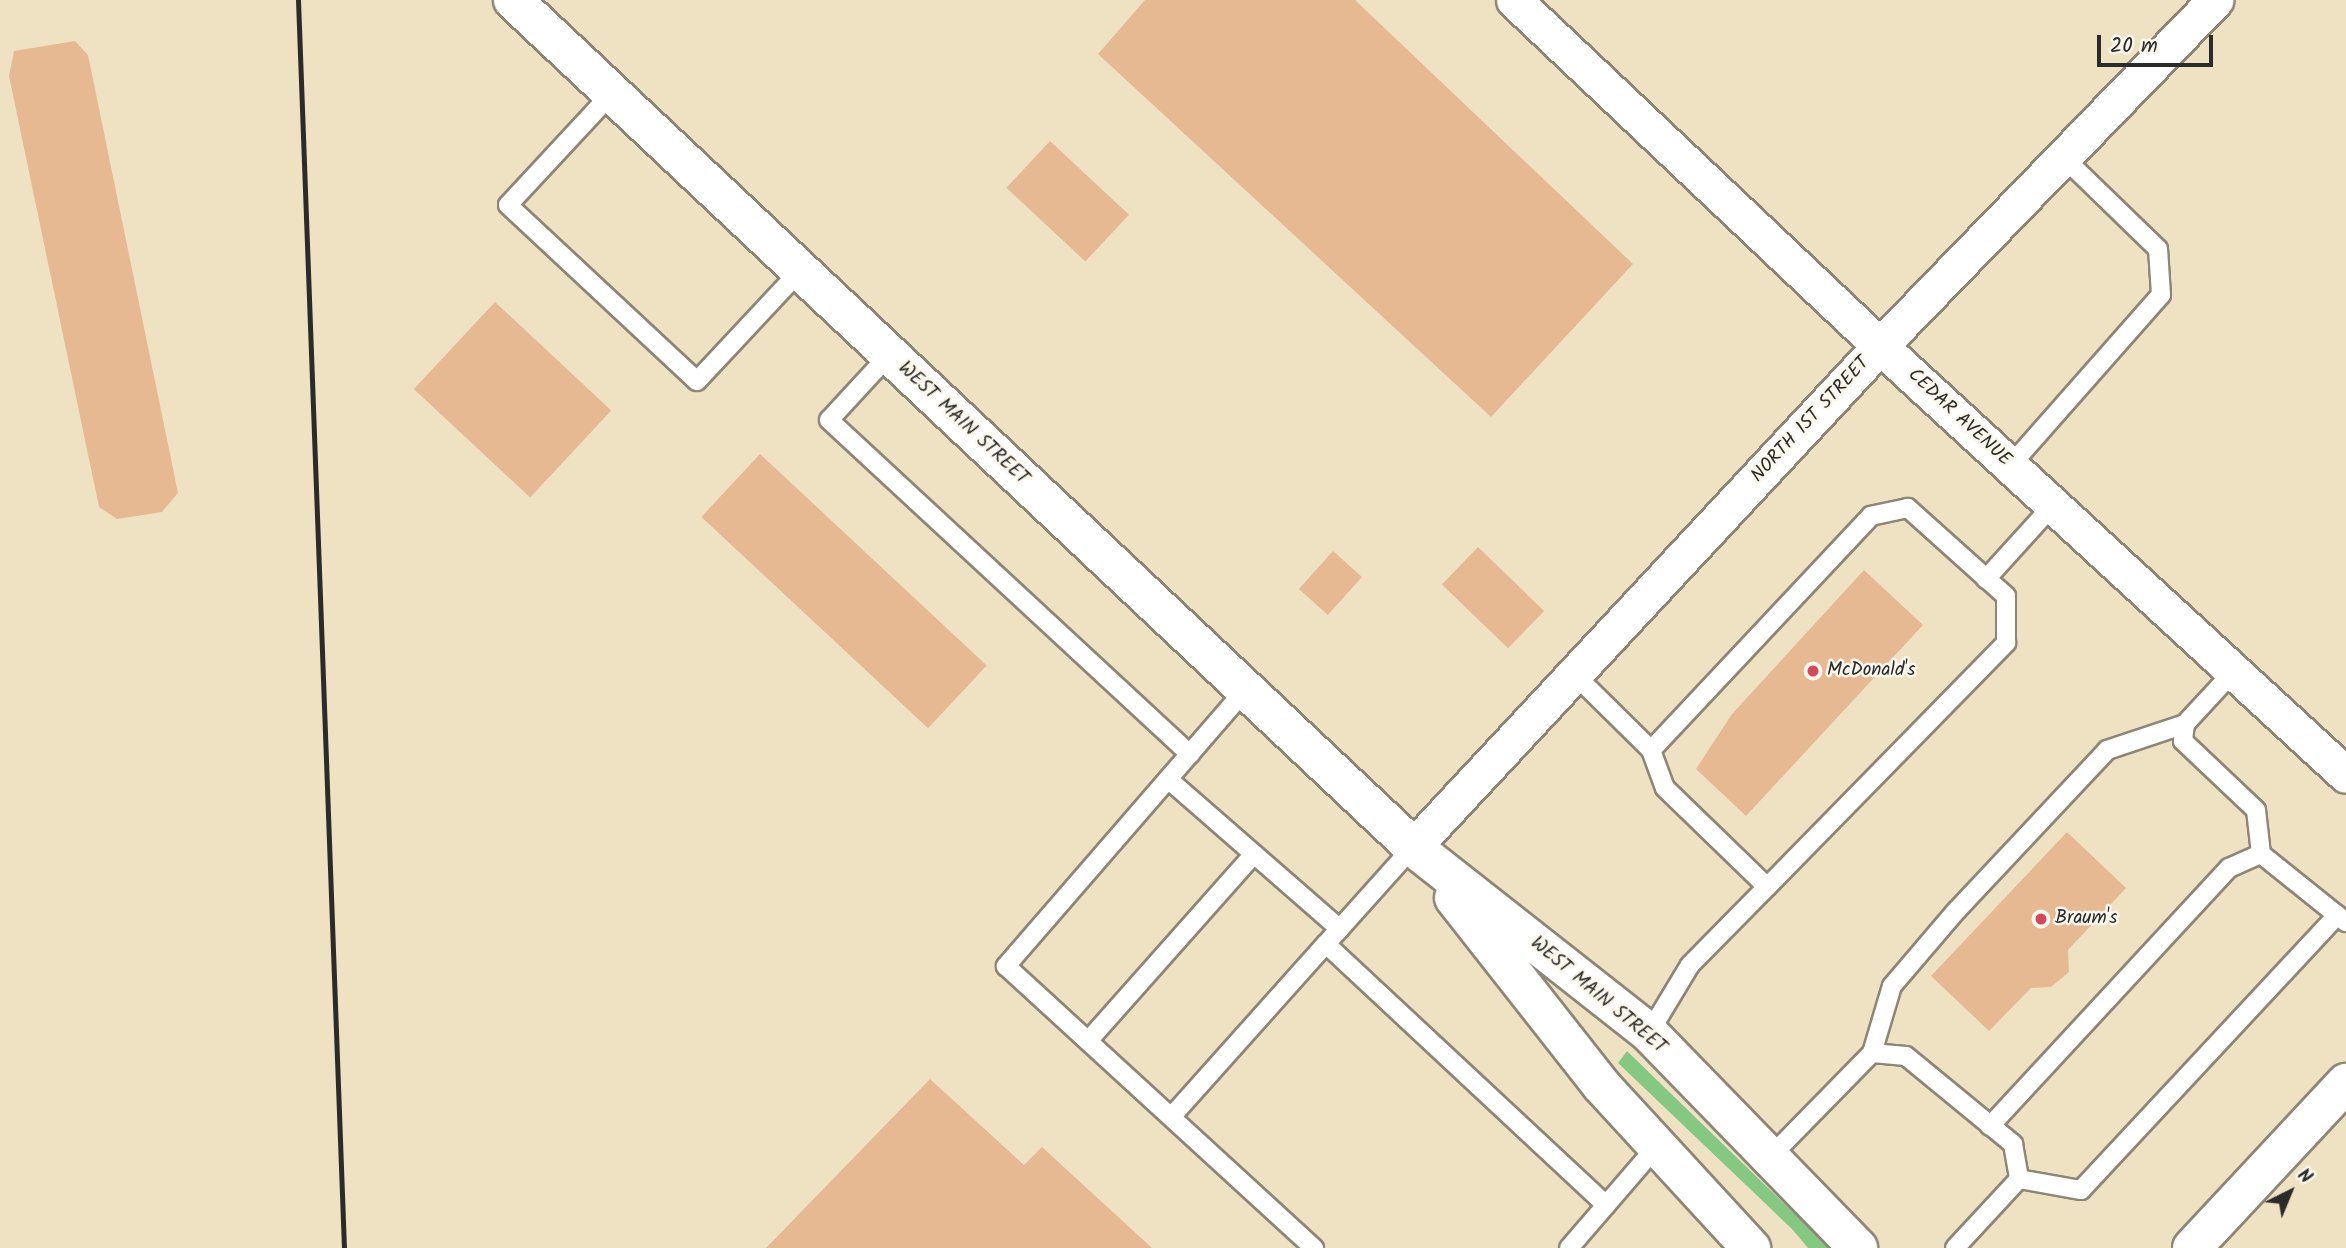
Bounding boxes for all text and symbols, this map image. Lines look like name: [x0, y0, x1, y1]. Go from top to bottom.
scale bar: [2101, 21, 2216, 65]
text: 20 m: [2110, 30, 2158, 63]
street label: NORTH 1ST STREET: [1747, 352, 1875, 488]
street label: WEST MAIN STREET: [893, 358, 1033, 490]
street label: CEDAR AVENUE: [1903, 364, 2015, 472]
place label: McDonald's: [1827, 660, 1915, 682]
marker: McDonald's: [1805, 663, 1821, 679]
place label: Braum's: [2055, 908, 2117, 930]
marker: Braum's: [2033, 911, 2049, 927]
street label: WEST MAIN STREET: [1525, 932, 1671, 1060]
north arrow: [2255, 1157, 2325, 1227]
text: N: [2290, 1162, 2319, 1192]

